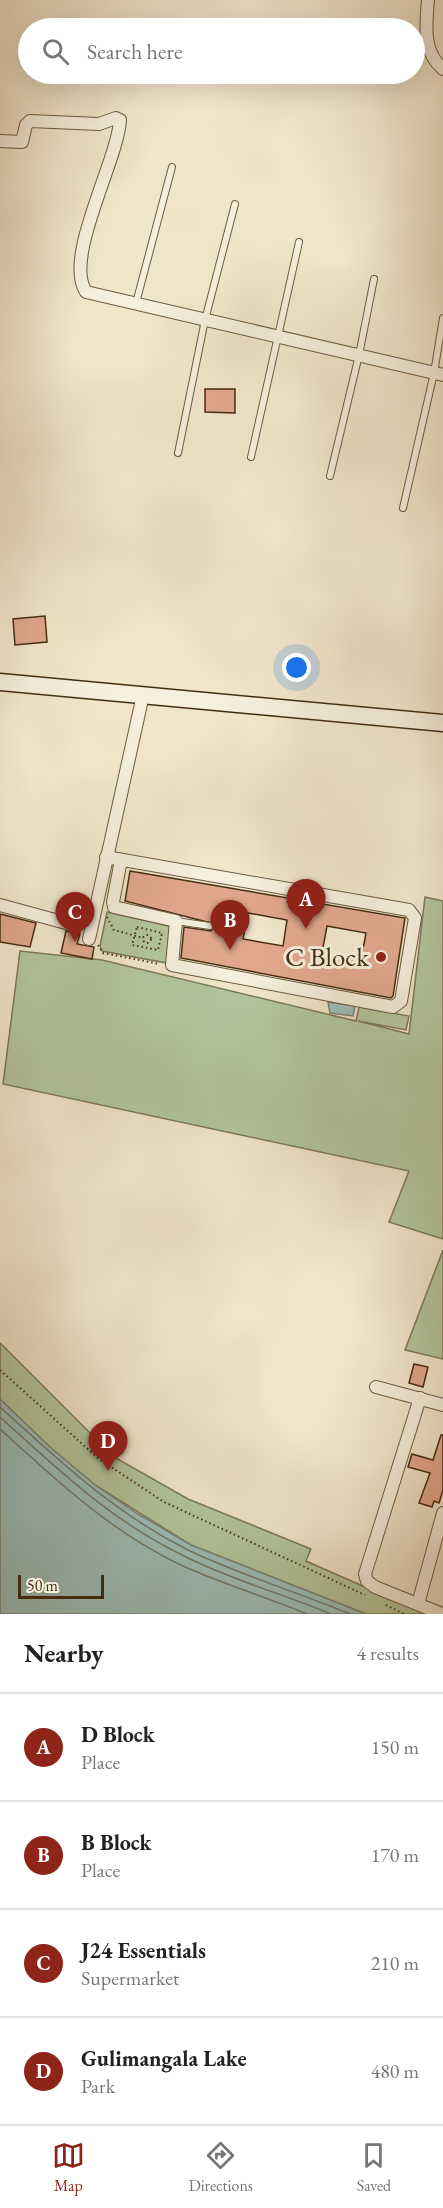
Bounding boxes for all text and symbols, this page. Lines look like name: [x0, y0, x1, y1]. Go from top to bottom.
search box: [18, 18, 425, 84]
icon: search: [39, 35, 72, 68]
text: Search here: [87, 37, 182, 66]
your location: [282, 653, 311, 682]
pin: A: [286, 880, 326, 929]
pin: C: [56, 892, 94, 942]
pin: B: [210, 900, 250, 950]
place label: C Block: [285, 939, 369, 974]
marker: C Block: [374, 950, 388, 964]
pin: D: [88, 1422, 128, 1471]
scale bar: [18, 1572, 104, 1600]
text: 50 m: [27, 1575, 58, 1596]
text: Nearby: [24, 1636, 104, 1670]
text: 4 results: [356, 1640, 419, 1666]
text: D Block: [81, 1720, 155, 1749]
text: A: [36, 1734, 51, 1760]
text: 150 m: [371, 1734, 419, 1760]
text: Place: [81, 1749, 120, 1775]
text: B Block: [81, 1828, 152, 1857]
text: B: [37, 1842, 50, 1868]
text: 170 m: [371, 1842, 419, 1868]
text: Place: [81, 1857, 120, 1883]
text: J24 Essentials: [81, 1936, 206, 1965]
text: C: [36, 1950, 51, 1976]
text: 210 m: [371, 1950, 419, 1976]
text: Supermarket: [81, 1965, 179, 1991]
text: Gulimangala Lake: [81, 2044, 247, 2073]
text: D: [36, 2058, 51, 2084]
text: 480 m: [371, 2058, 419, 2084]
text: Park: [81, 2073, 115, 2099]
tab: Map: [52, 2139, 85, 2196]
tab: Directions: [189, 2139, 253, 2196]
tab: Saved: [357, 2139, 391, 2196]

